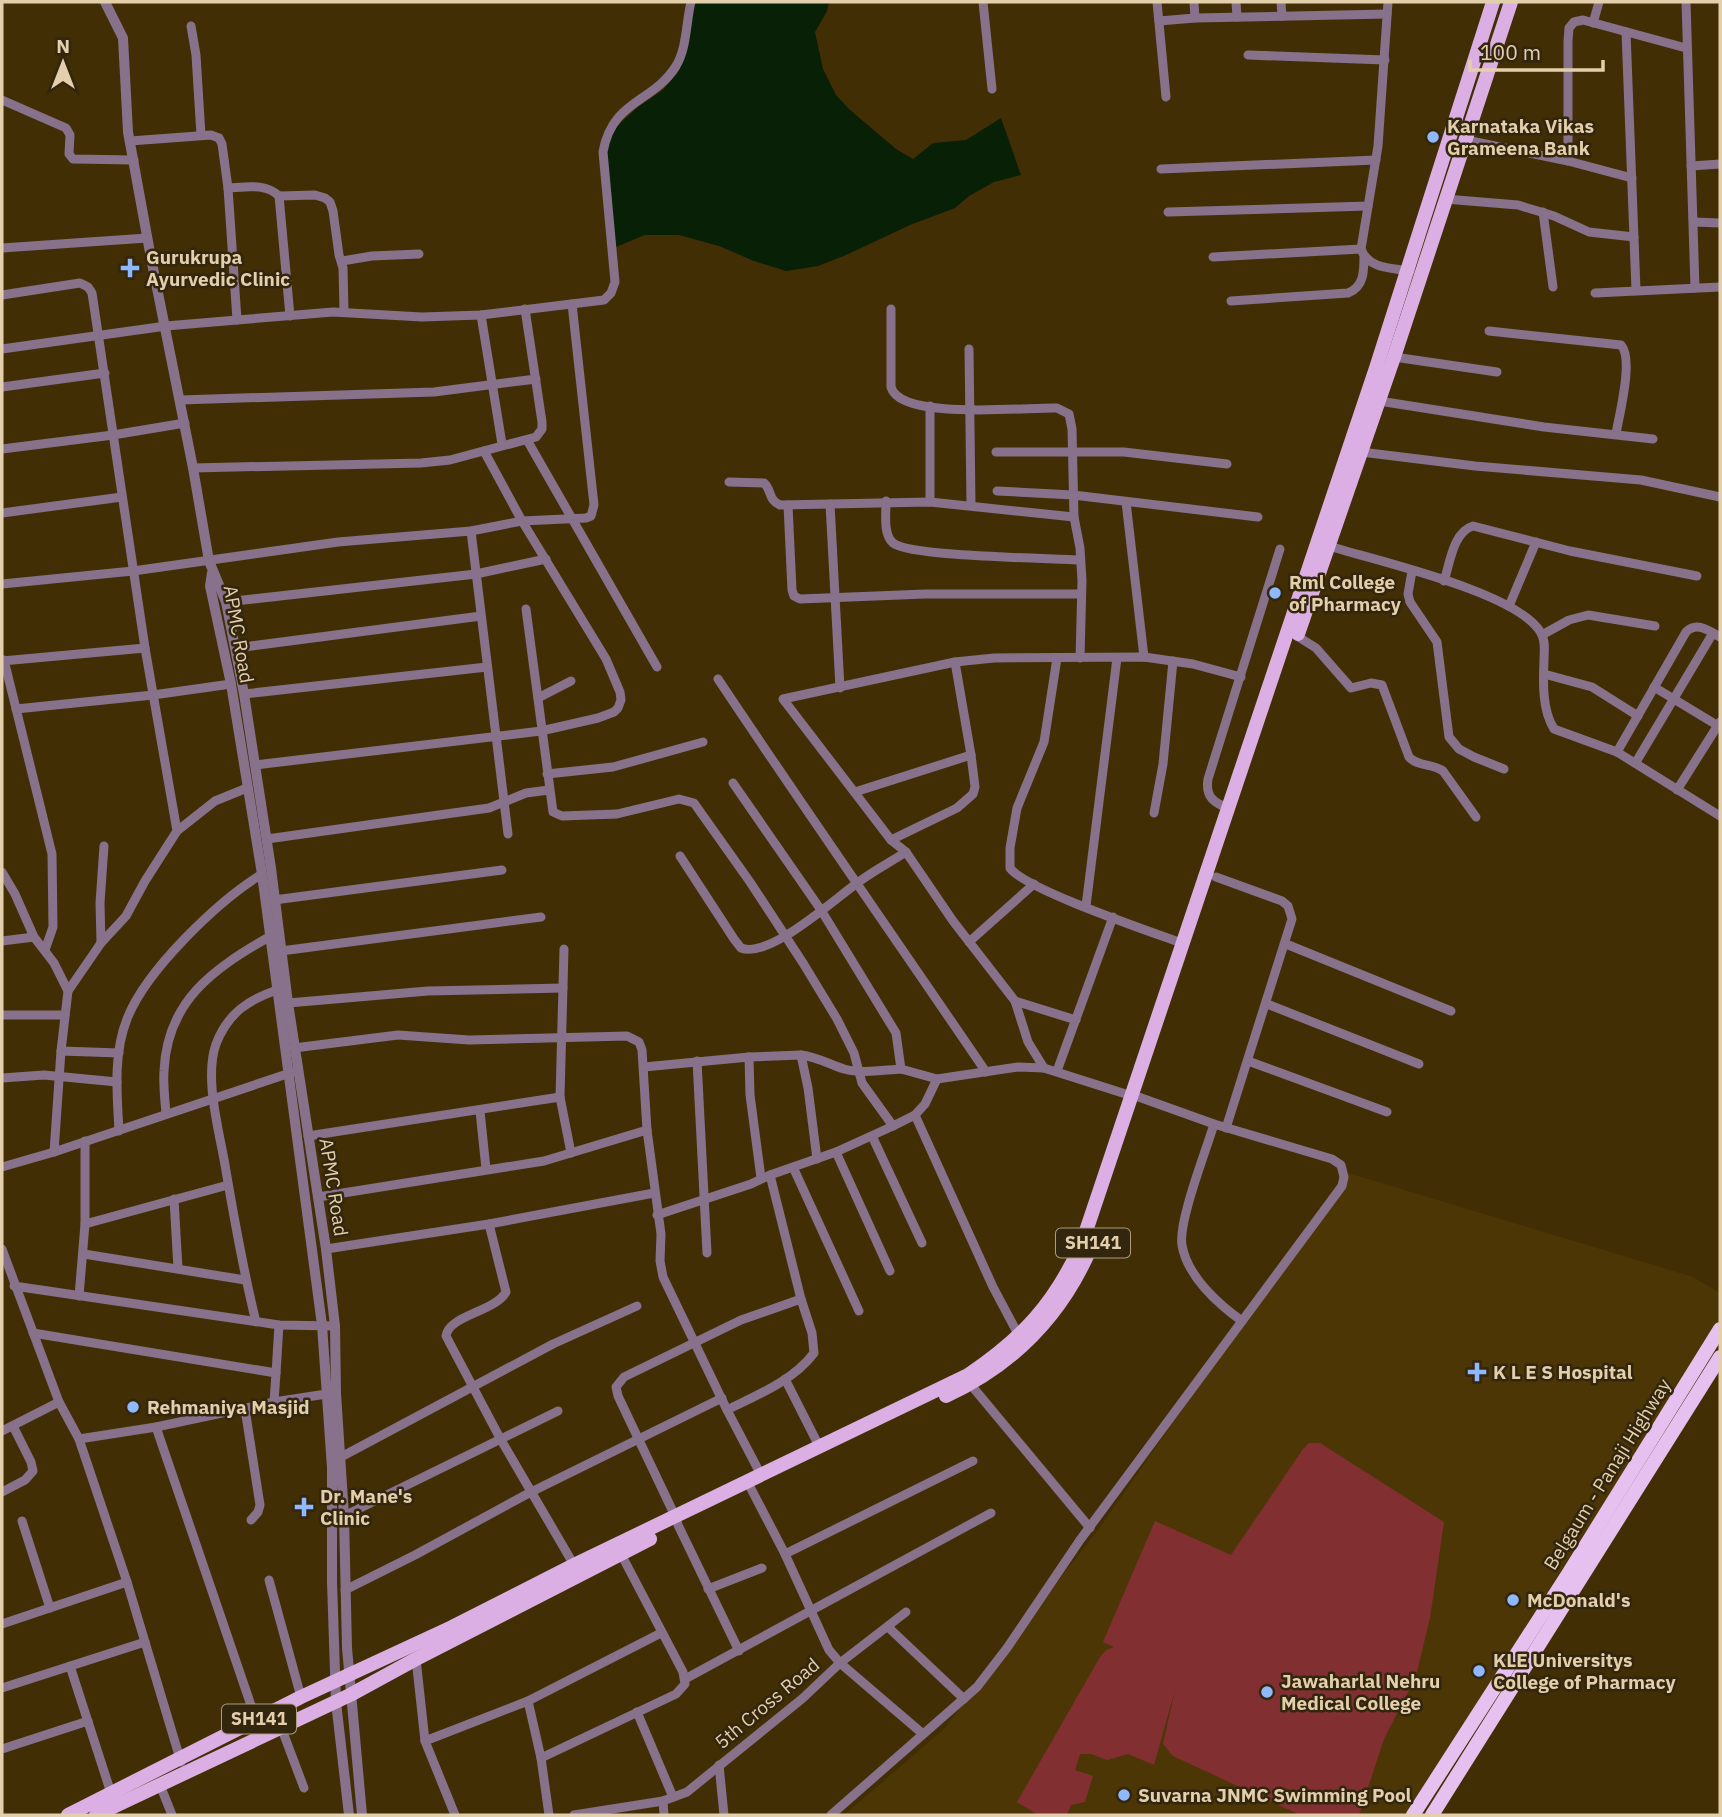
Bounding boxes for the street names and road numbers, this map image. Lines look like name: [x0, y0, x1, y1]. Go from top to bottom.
street label: APMC Road: [219, 583, 259, 685]
street label: APMC Road: [314, 1136, 354, 1238]
road number: SH141: [1056, 1228, 1130, 1258]
street label: Belgaum - Panaji Highway: [1538, 1373, 1676, 1574]
street label: 5th Cross Road: [710, 1652, 824, 1754]
road number: SH141: [222, 1704, 296, 1734]

